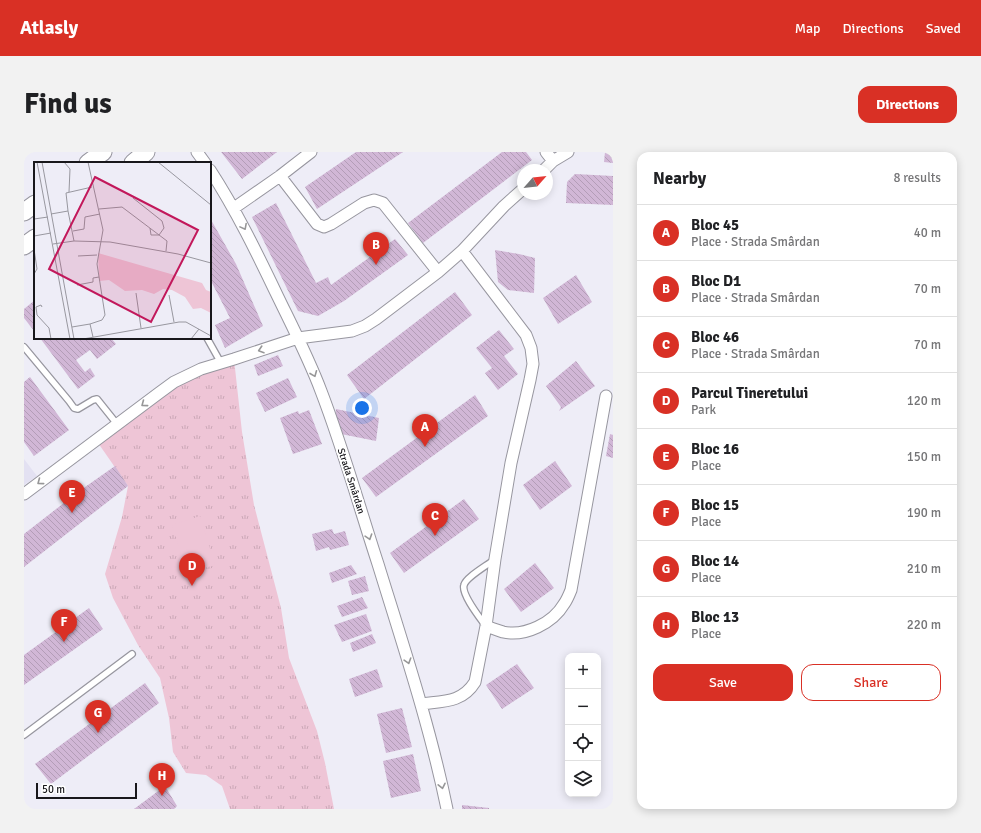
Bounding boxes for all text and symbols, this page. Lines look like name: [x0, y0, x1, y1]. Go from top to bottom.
text: Atlasly: [20, 16, 78, 40]
text: Map: [795, 20, 821, 37]
text: Directions: [843, 20, 904, 37]
text: Saved: [926, 20, 961, 37]
button: Directions: [858, 86, 957, 123]
text: Find us: [24, 87, 112, 121]
inset map: [34, 162, 211, 339]
north arrow: [517, 164, 553, 200]
text: Nearby: [653, 168, 706, 189]
text: 8 results: [893, 170, 941, 186]
text: Bloc 45: [691, 216, 739, 234]
one-way arrow: [240, 223, 247, 230]
text: A: [662, 225, 670, 241]
text: 40 m: [914, 225, 941, 241]
pin: B: [363, 232, 389, 265]
text: Place · Strada Smârdan: [691, 234, 820, 250]
text: Bloc D1: [691, 272, 741, 290]
text: B: [662, 281, 670, 297]
text: 70 m: [914, 281, 941, 297]
text: Place · Strada Smârdan: [691, 290, 820, 306]
text: Bloc 46: [691, 328, 739, 346]
text: C: [662, 337, 670, 353]
text: 70 m: [914, 337, 941, 353]
one-way arrow: [258, 346, 265, 354]
text: Place · Strada Smârdan: [691, 346, 820, 362]
one-way arrow: [310, 370, 318, 377]
text: Parcul Tineretului: [691, 384, 808, 402]
text: D: [662, 393, 670, 409]
text: 120 m: [907, 393, 941, 409]
your location: [352, 398, 372, 418]
one-way arrow: [142, 399, 149, 406]
text: Park: [691, 402, 716, 418]
pin: A: [412, 414, 438, 447]
text: Bloc 16: [691, 440, 739, 458]
street label: Strada Smârdan: [335, 447, 367, 515]
text: E: [662, 449, 670, 465]
text: 150 m: [907, 449, 941, 465]
text: Place: [691, 458, 721, 474]
one-way arrow: [38, 477, 45, 484]
pin: E: [59, 480, 85, 513]
text: Bloc 15: [691, 496, 739, 514]
pin: C: [422, 503, 448, 536]
text: F: [663, 505, 669, 521]
text: 190 m: [907, 505, 941, 521]
text: Place: [691, 514, 721, 530]
one-way arrow: [364, 533, 373, 540]
text: Bloc 14: [691, 552, 739, 570]
pin: D: [179, 553, 205, 586]
text: G: [662, 561, 670, 577]
text: 210 m: [907, 561, 941, 577]
text: Place: [691, 570, 721, 586]
text: Bloc 13: [691, 608, 739, 626]
pin: F: [51, 609, 77, 642]
text: H: [662, 617, 670, 633]
text: 220 m: [907, 617, 941, 633]
text: Place: [691, 626, 721, 642]
map controls: [565, 653, 601, 797]
button: +: [565, 653, 601, 689]
one-way arrow: [403, 657, 412, 664]
button: Save: [653, 664, 793, 701]
button: Share: [801, 664, 941, 701]
button: −: [565, 689, 601, 725]
pin: G: [85, 700, 111, 733]
button: locate: [565, 725, 601, 761]
button: layers: [565, 761, 601, 797]
pin: H: [149, 763, 175, 796]
scale bar: [36, 781, 137, 800]
text: 50 m: [42, 783, 65, 796]
one-way arrow: [437, 783, 446, 789]

